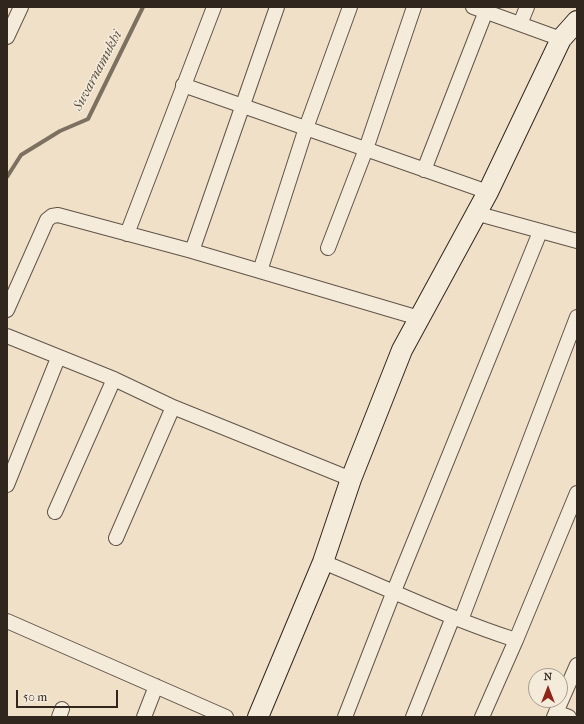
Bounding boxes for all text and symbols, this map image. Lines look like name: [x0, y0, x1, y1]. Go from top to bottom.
water label: Suvarnamukhi: [70, 28, 126, 114]
north arrow: [528, 668, 568, 708]
text: N: [544, 670, 552, 683]
scale bar: [18, 682, 120, 708]
text: 50 m: [23, 690, 47, 704]

